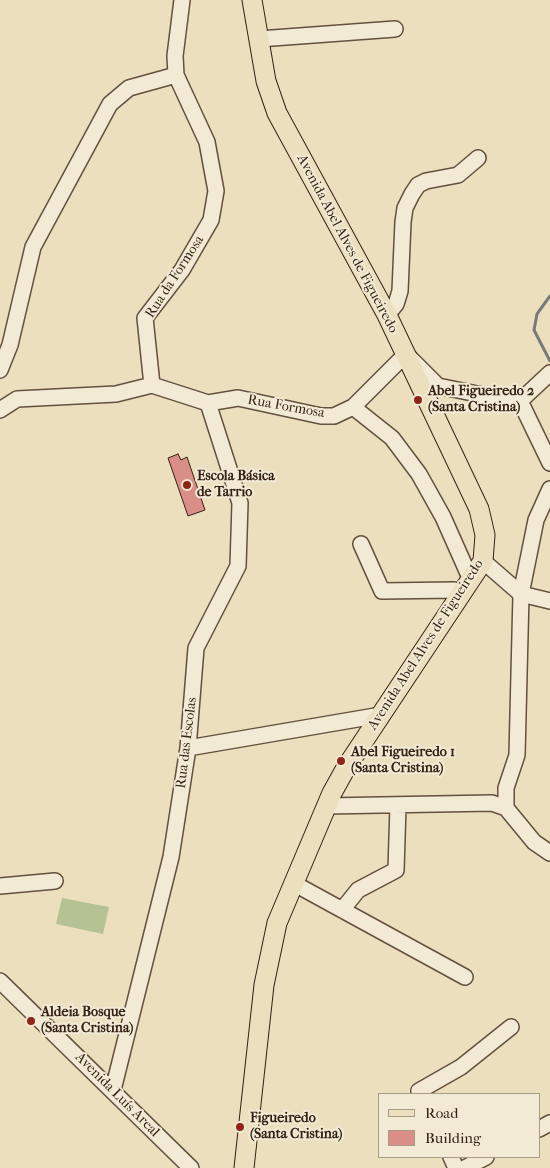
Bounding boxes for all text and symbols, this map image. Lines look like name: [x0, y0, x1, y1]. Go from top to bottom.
street label: Avenida Abel Alves de Figueiredo: [293, 152, 401, 336]
street label: Rua da Formosa: [142, 233, 208, 321]
place label: Abel Figueiredo 2 (Santa Cristina): [428, 384, 534, 417]
street label: Rua Formosa: [246, 392, 326, 422]
marker: Abel Figueiredo 2 (Santa Cristina): [412, 394, 424, 406]
place label: Escola Básica de Tarrio: [197, 469, 275, 502]
marker: Escola Básica de Tarrio: [181, 479, 193, 491]
street label: Avenida Abel Alves de Figueiredo: [365, 557, 487, 733]
street label: Rua das Escolas: [173, 696, 201, 790]
place label: Abel Figueiredo 1 (Santa Cristina): [351, 745, 455, 778]
marker: Abel Figueiredo 1 (Santa Cristina): [335, 755, 347, 767]
place label: Aldeia Bosque (Santa Cristina): [41, 1005, 133, 1038]
marker: Aldeia Bosque (Santa Cristina): [25, 1015, 37, 1027]
street label: Avenida Luís Areal: [71, 1049, 163, 1141]
legend: [378, 1093, 540, 1158]
text: Road: [425, 1104, 458, 1122]
place label: Figueiredo (Santa Cristina): [250, 1111, 342, 1144]
marker: Figueiredo (Santa Cristina): [234, 1121, 246, 1133]
text: Building: [425, 1129, 481, 1147]

